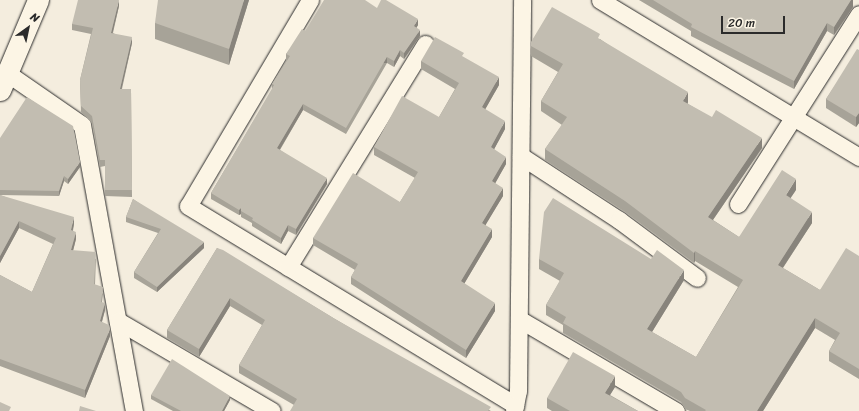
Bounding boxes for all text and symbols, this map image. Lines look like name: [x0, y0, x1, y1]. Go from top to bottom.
text: N: [26, 7, 43, 28]
north arrow: [8, 8, 48, 48]
scale bar: [723, 8, 787, 34]
text: 20 m: [728, 12, 755, 34]

